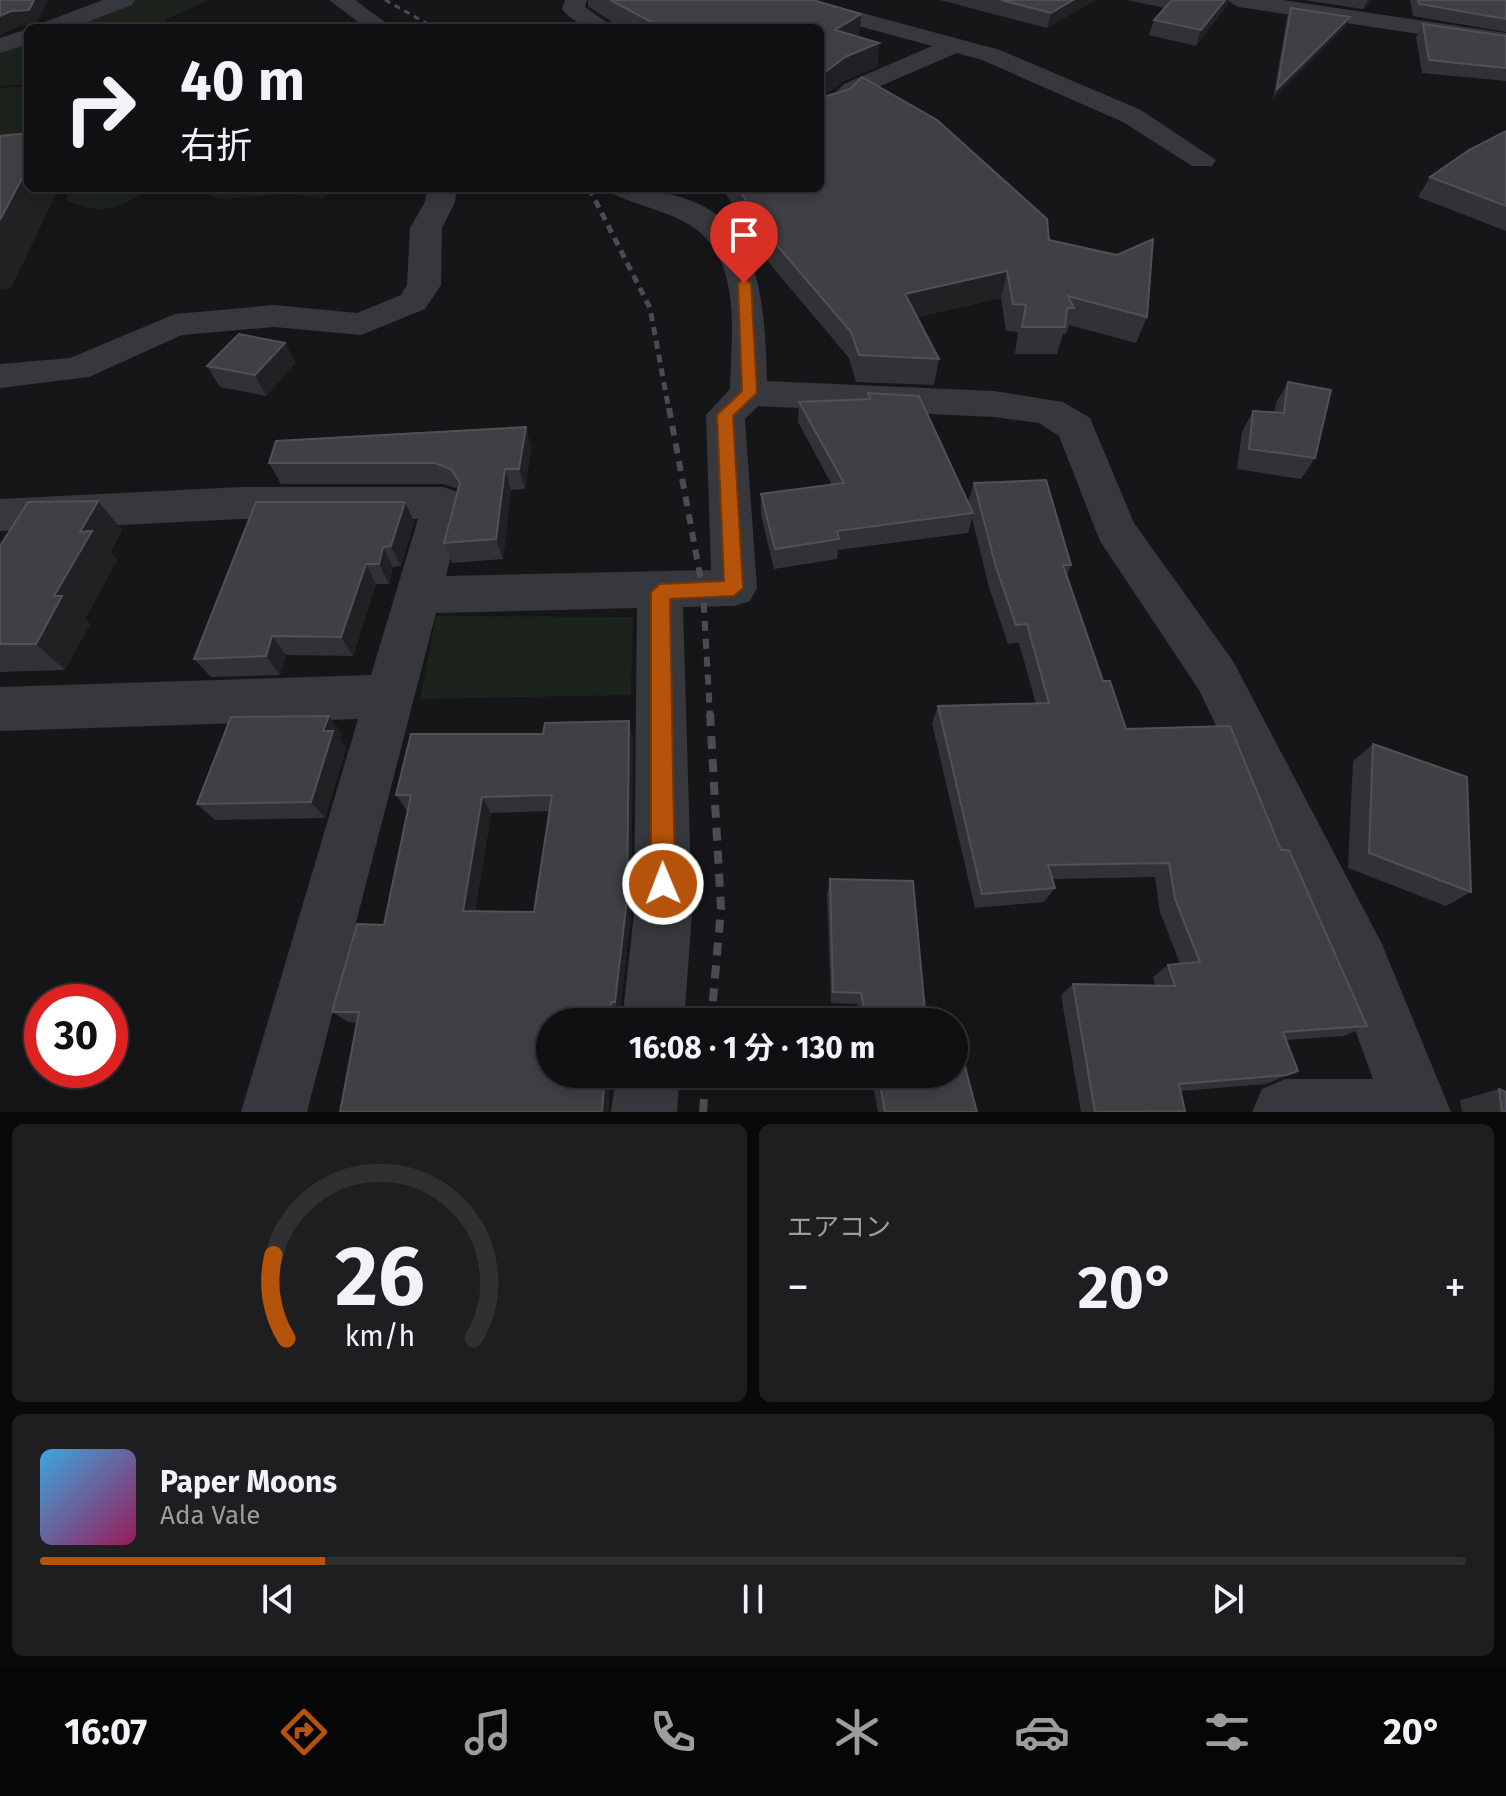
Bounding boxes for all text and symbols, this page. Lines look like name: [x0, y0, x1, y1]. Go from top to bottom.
text: 40 m: [180, 48, 305, 115]
icon: right: [48, 56, 152, 160]
text: 右折: [180, 124, 252, 168]
pin: [710, 201, 778, 283]
icon: arrive: [722, 213, 766, 257]
position arrow: [621, 842, 705, 926]
speed limit sign: 30: [24, 984, 128, 1088]
text: 16:08 · 1 分 · 130 m: [629, 1030, 875, 1066]
text: エアコン: [787, 1212, 891, 1243]
text: 26: [335, 1227, 424, 1327]
text: 20°: [1078, 1252, 1175, 1324]
text: −: [787, 1261, 809, 1314]
text: +: [1444, 1261, 1466, 1314]
text: km/h: [344, 1319, 415, 1354]
text: Paper Moons: [160, 1464, 337, 1500]
text: Ada Vale: [160, 1500, 260, 1531]
icon: previous: [256, 1577, 300, 1621]
icon: pause: [731, 1577, 775, 1621]
icon: next: [1206, 1577, 1250, 1621]
icon: directions: [276, 1704, 332, 1760]
icon: music: [460, 1704, 516, 1760]
icon: phone: [645, 1704, 701, 1760]
icon: climate: [829, 1704, 885, 1760]
icon: car: [1014, 1704, 1070, 1760]
icon: filters: [1199, 1704, 1255, 1760]
text: 16:07: [64, 1710, 147, 1754]
text: 20°: [1383, 1710, 1442, 1754]

